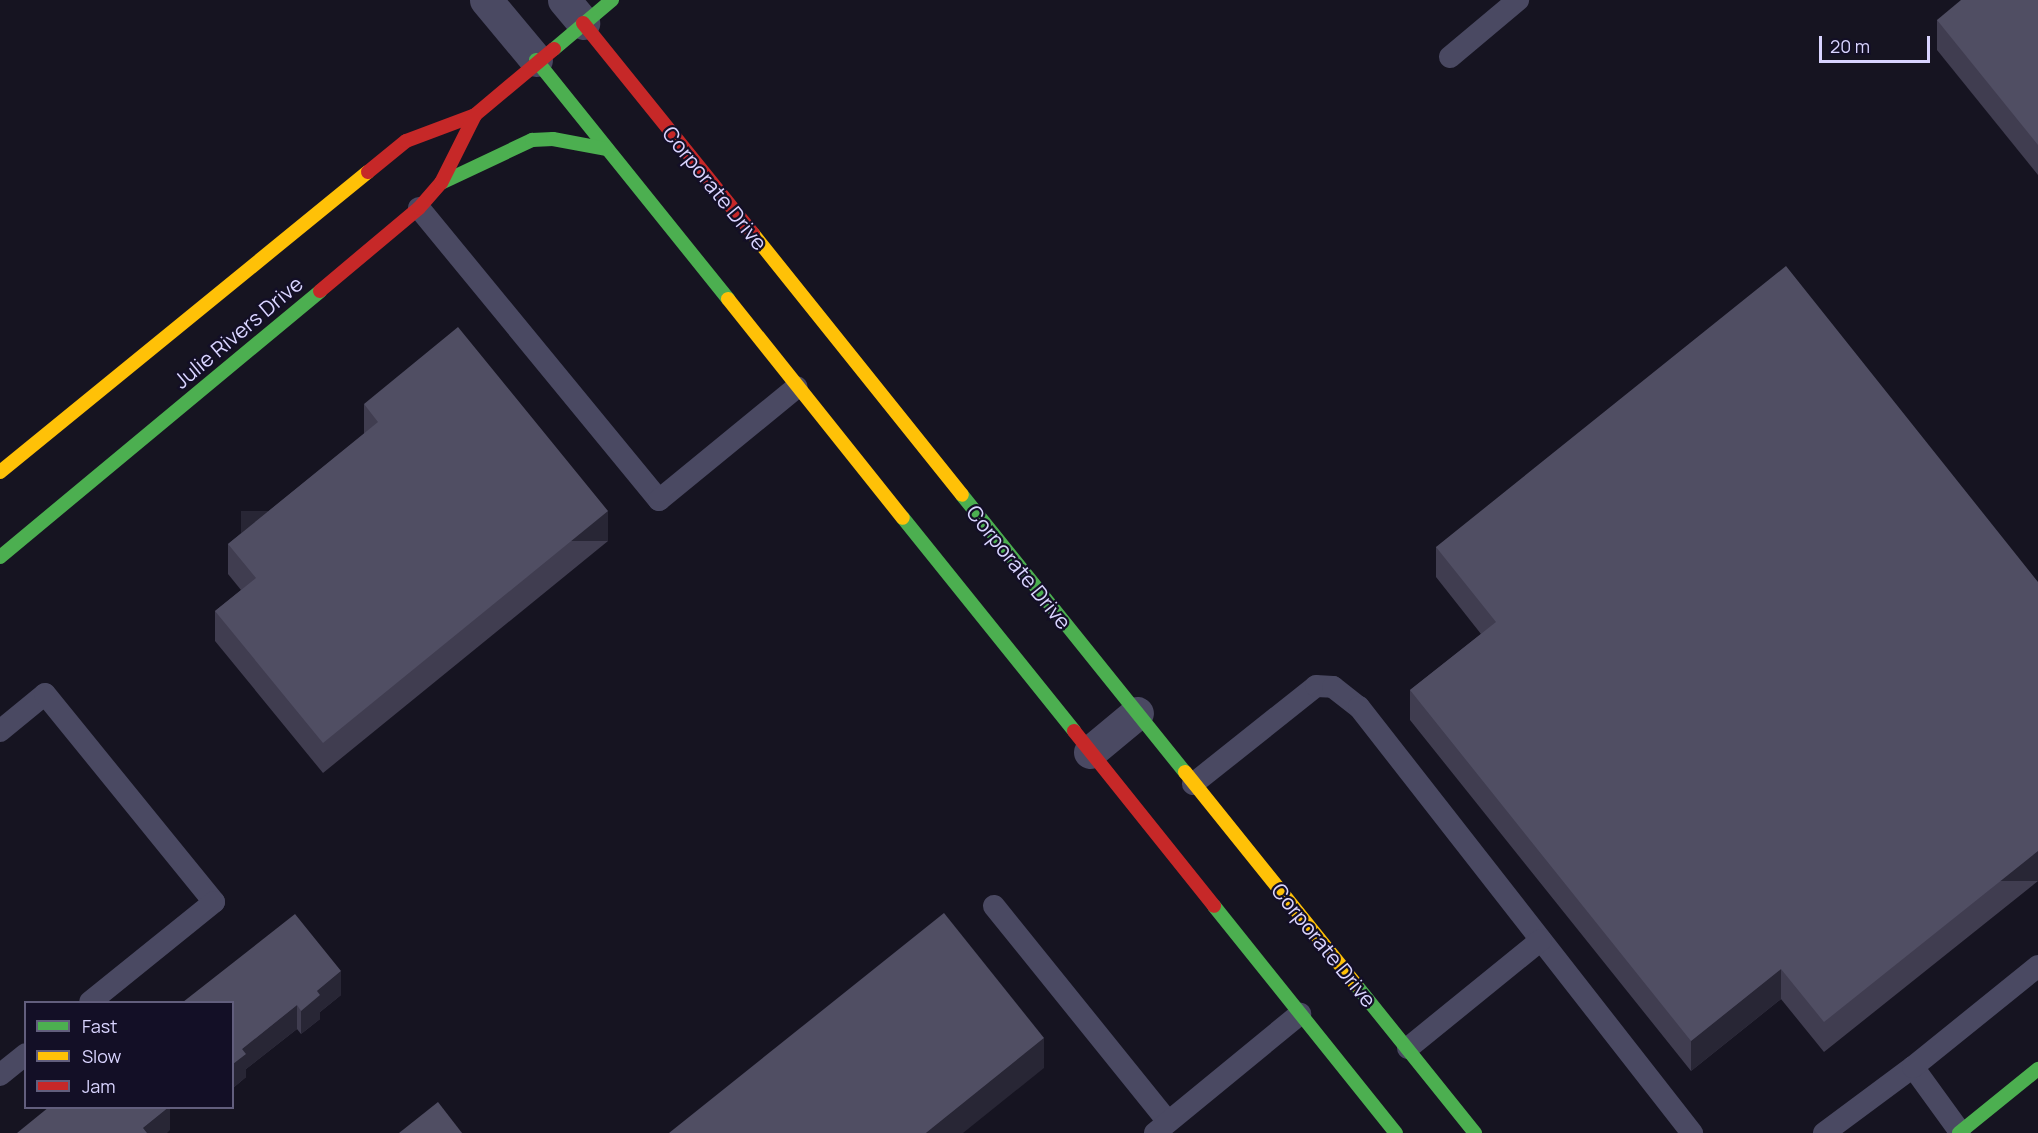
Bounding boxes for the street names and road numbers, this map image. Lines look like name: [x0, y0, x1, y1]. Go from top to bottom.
street label: Corporate Drive: [657, 121, 773, 255]
street label: Julie Rivers Drive: [168, 271, 308, 393]
street label: Corporate Drive: [961, 500, 1077, 634]
street label: Corporate Drive: [1266, 878, 1382, 1012]

